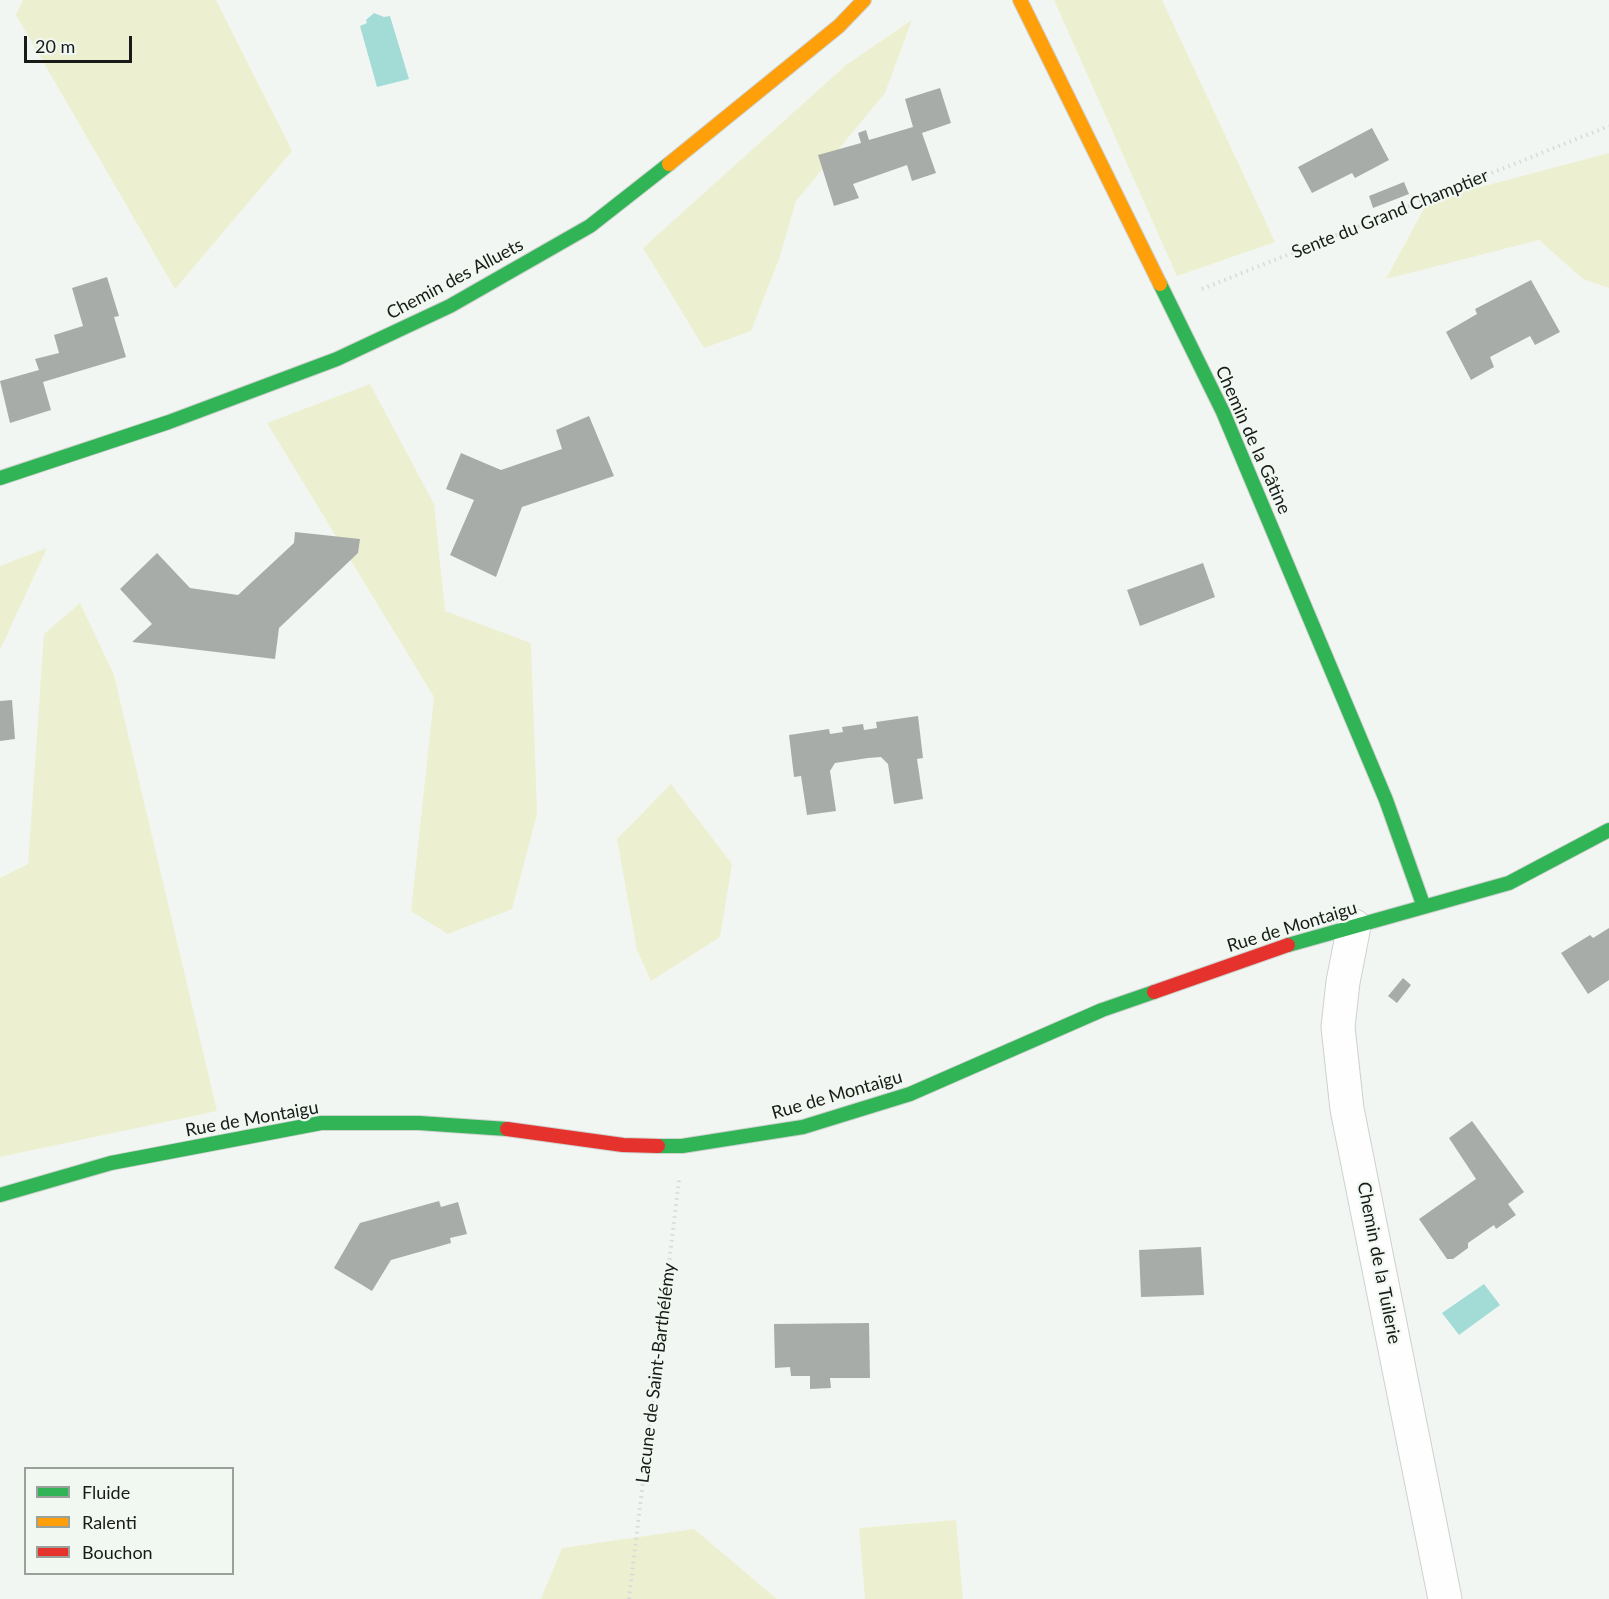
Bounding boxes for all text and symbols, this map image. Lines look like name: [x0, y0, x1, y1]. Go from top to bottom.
scale bar: [27, 24, 135, 62]
text: 20 m: [35, 35, 75, 57]
street label: Sente du Grand Champtier: [1288, 165, 1492, 263]
street label: Chemin des Alluets: [383, 234, 527, 324]
street label: Chemin de la Gâtine: [1211, 363, 1295, 517]
street label: Rue de Montaigu: [1224, 897, 1360, 957]
street label: Rue de Montaigu: [769, 1066, 905, 1124]
street label: Rue de Montaigu: [184, 1097, 320, 1141]
street label: Chemin de la Tuilerie: [1353, 1180, 1405, 1346]
street label: Lacune de Saint-Barthélémy: [632, 1262, 680, 1484]
legend: [24, 1467, 234, 1575]
text: Fluide: [82, 1481, 130, 1503]
text: Ralenti: [82, 1511, 137, 1533]
text: Bouchon: [82, 1541, 153, 1563]

